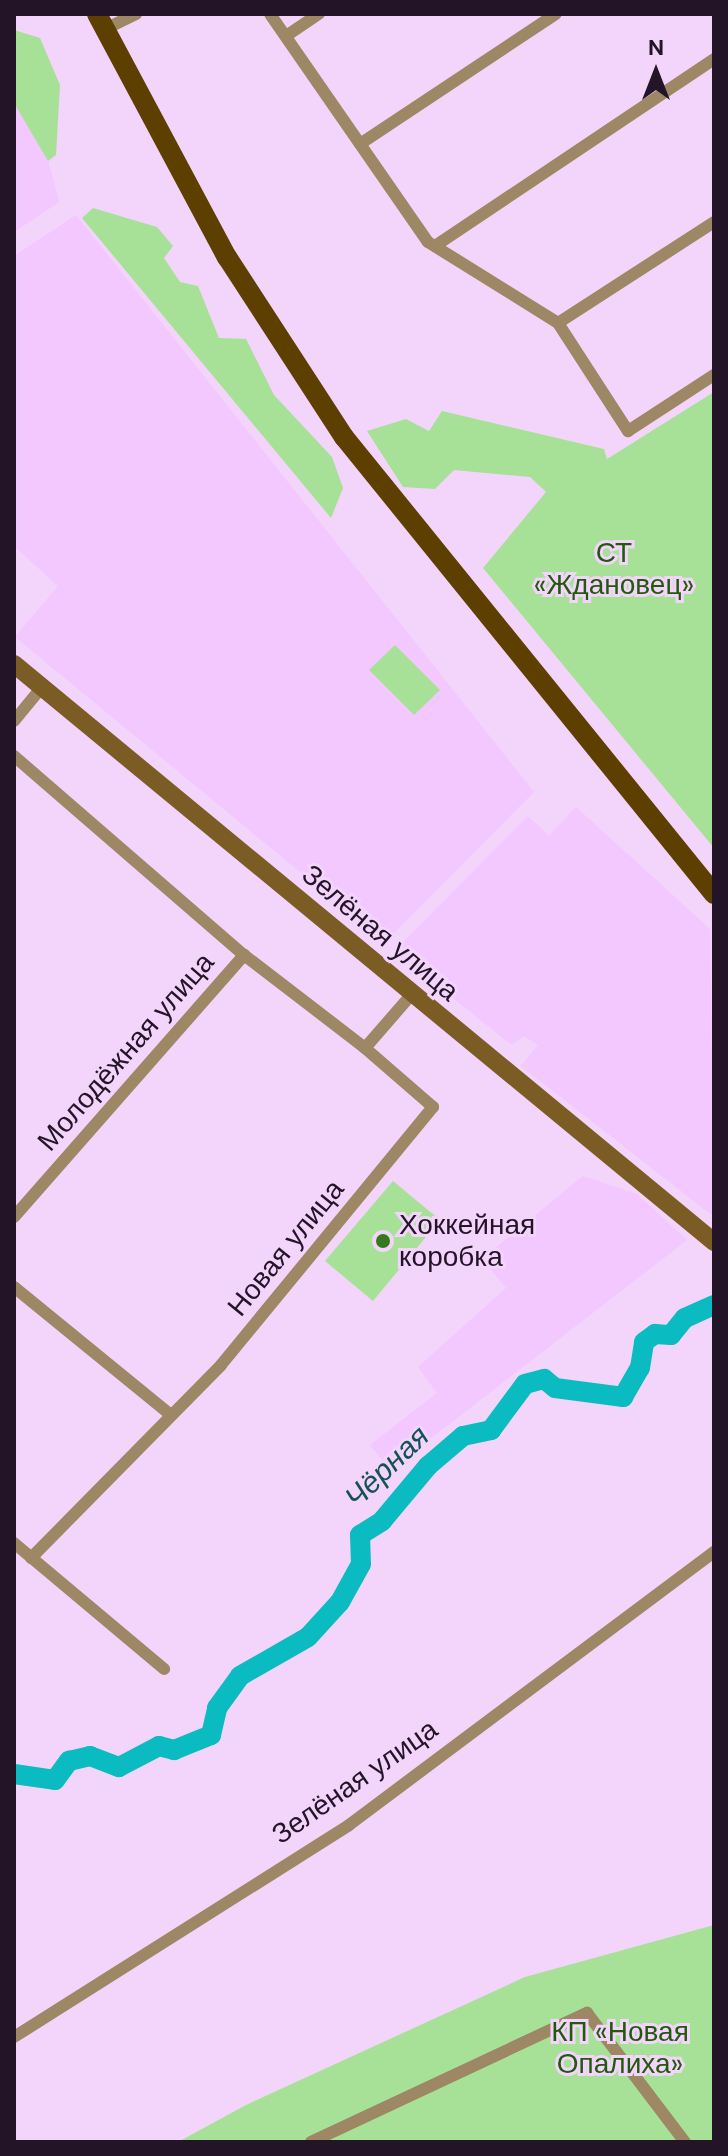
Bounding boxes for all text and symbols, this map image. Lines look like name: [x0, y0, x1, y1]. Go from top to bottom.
north arrow: [616, 32, 696, 112]
text: N: [648, 33, 664, 62]
park label: СТ «Ждановец»: [534, 536, 694, 602]
street label: Зелёная улица: [295, 858, 465, 1008]
street label: Молодёжная улица: [31, 946, 221, 1158]
street label: Новая улица: [221, 1173, 351, 1323]
place label: Хоккейная коробка: [399, 1208, 535, 1274]
marker: Хоккейная коробка: [374, 1232, 392, 1250]
water label: Чёрная: [338, 1418, 436, 1516]
street label: Зелёная улица: [266, 1713, 444, 1851]
park label: КП «Новая Опалиха»: [551, 2015, 689, 2081]

